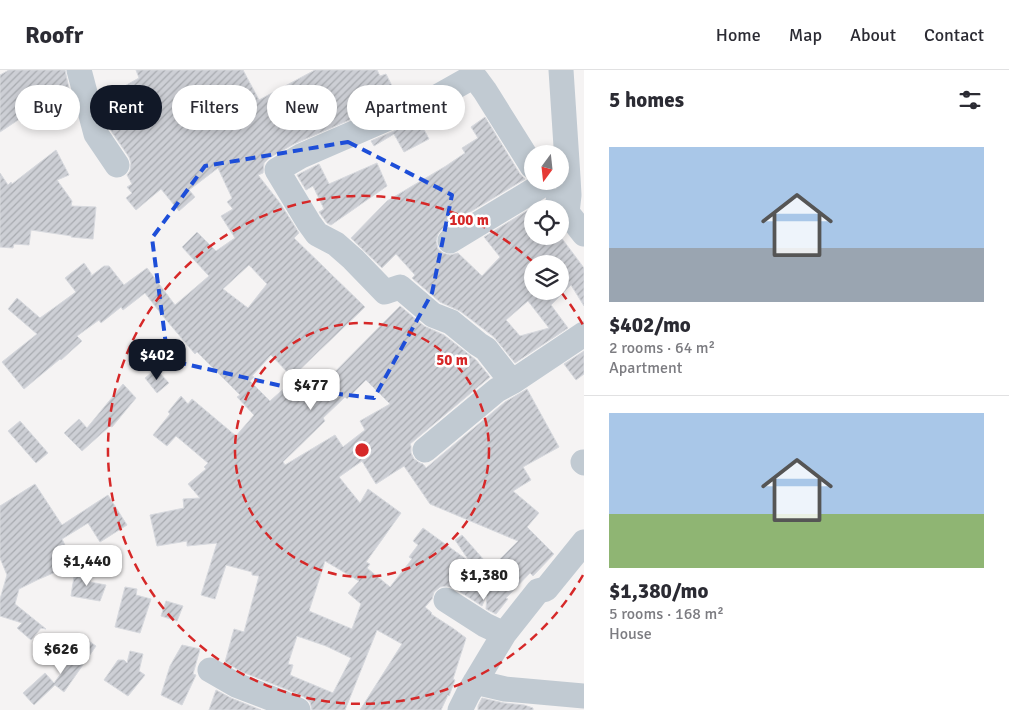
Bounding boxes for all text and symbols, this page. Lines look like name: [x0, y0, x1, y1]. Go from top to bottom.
text: Roofr: [25, 20, 83, 50]
text: Home: [716, 24, 761, 46]
text: Map: [789, 24, 822, 46]
text: About: [850, 24, 896, 46]
text: Contact: [924, 24, 984, 46]
chip: Buy: [15, 85, 80, 130]
chip: Rent: [90, 85, 162, 130]
chip: Filters: [172, 85, 257, 130]
chip: New: [267, 85, 337, 130]
chip: Apartment: [347, 85, 465, 130]
icon: filters: [956, 86, 984, 114]
text: 5 homes: [609, 87, 684, 113]
north arrow: [524, 145, 569, 190]
map controls: [524, 145, 569, 300]
icon: home: [752, 180, 842, 270]
button: locate: [524, 200, 569, 245]
text: 100 m: [449, 211, 489, 229]
button: layers: [524, 255, 569, 300]
text: $402/mo: [609, 312, 691, 338]
pin: $402: [127, 338, 187, 381]
text: 2 rooms · 64 m²: [609, 338, 715, 358]
text: $402: [140, 345, 174, 365]
text: 50 m: [436, 351, 468, 369]
text: Apartment: [609, 358, 682, 378]
pin: $477: [281, 368, 341, 411]
text: $477: [294, 375, 328, 395]
centre of rings: [353, 441, 371, 459]
icon: home: [752, 445, 842, 535]
pin: $1,440: [46, 544, 128, 587]
text: $1,440: [63, 551, 111, 571]
pin: $1,380: [443, 558, 525, 601]
text: $1,380: [460, 565, 508, 585]
text: $1,380/mo: [609, 578, 708, 604]
text: 5 rooms · 168 m²: [609, 604, 724, 624]
text: House: [609, 624, 652, 644]
pin: $626: [31, 632, 91, 675]
text: $626: [44, 639, 78, 659]

